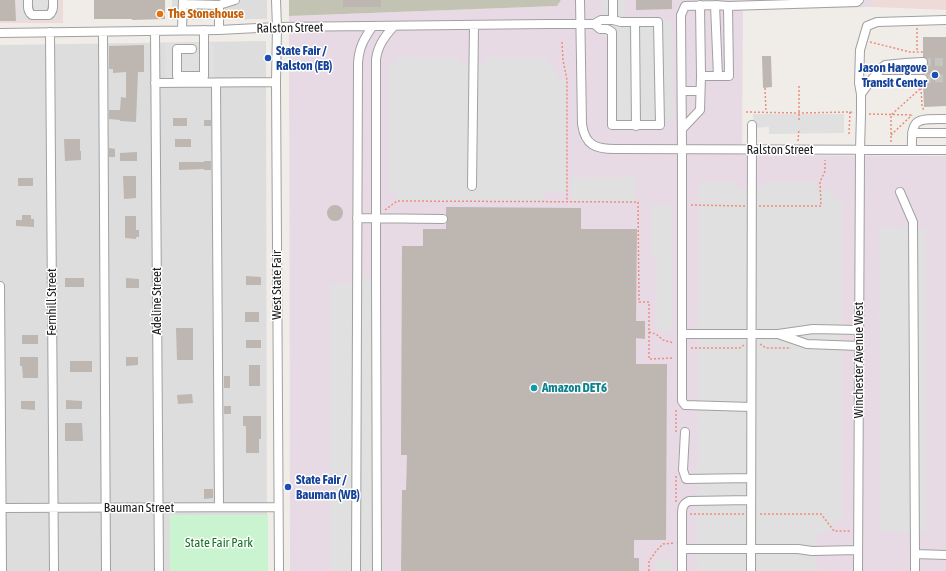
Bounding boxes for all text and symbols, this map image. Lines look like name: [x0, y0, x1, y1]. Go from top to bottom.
place label: The Stonehouse: [168, 6, 244, 22]
marker: The Stonehouse: [155, 9, 165, 19]
street label: Ralston Street: [256, 20, 324, 36]
place label: State Fair / Ralston (EB): [276, 43, 332, 74]
marker: State Fair / Ralston (EB): [263, 53, 273, 63]
place label: Jason Hargove Transit Center: [859, 60, 927, 91]
marker: Jason Hargove Transit Center: [930, 70, 940, 80]
street label: Ralston Street: [747, 142, 813, 158]
street label: West State Fair: [269, 250, 285, 320]
street label: Adeline Street: [149, 267, 165, 335]
street label: Fernhill Street: [44, 268, 60, 336]
street label: Winchester Avenue West: [851, 302, 867, 418]
place label: Amazon DET6: [542, 380, 607, 396]
marker: Amazon DET6: [529, 383, 539, 393]
place label: State Fair / Bauman (WB): [296, 472, 360, 503]
marker: State Fair / Bauman (WB): [283, 482, 293, 492]
street label: Bauman Street: [104, 500, 174, 516]
park label: State Fair Park: [185, 535, 253, 551]

